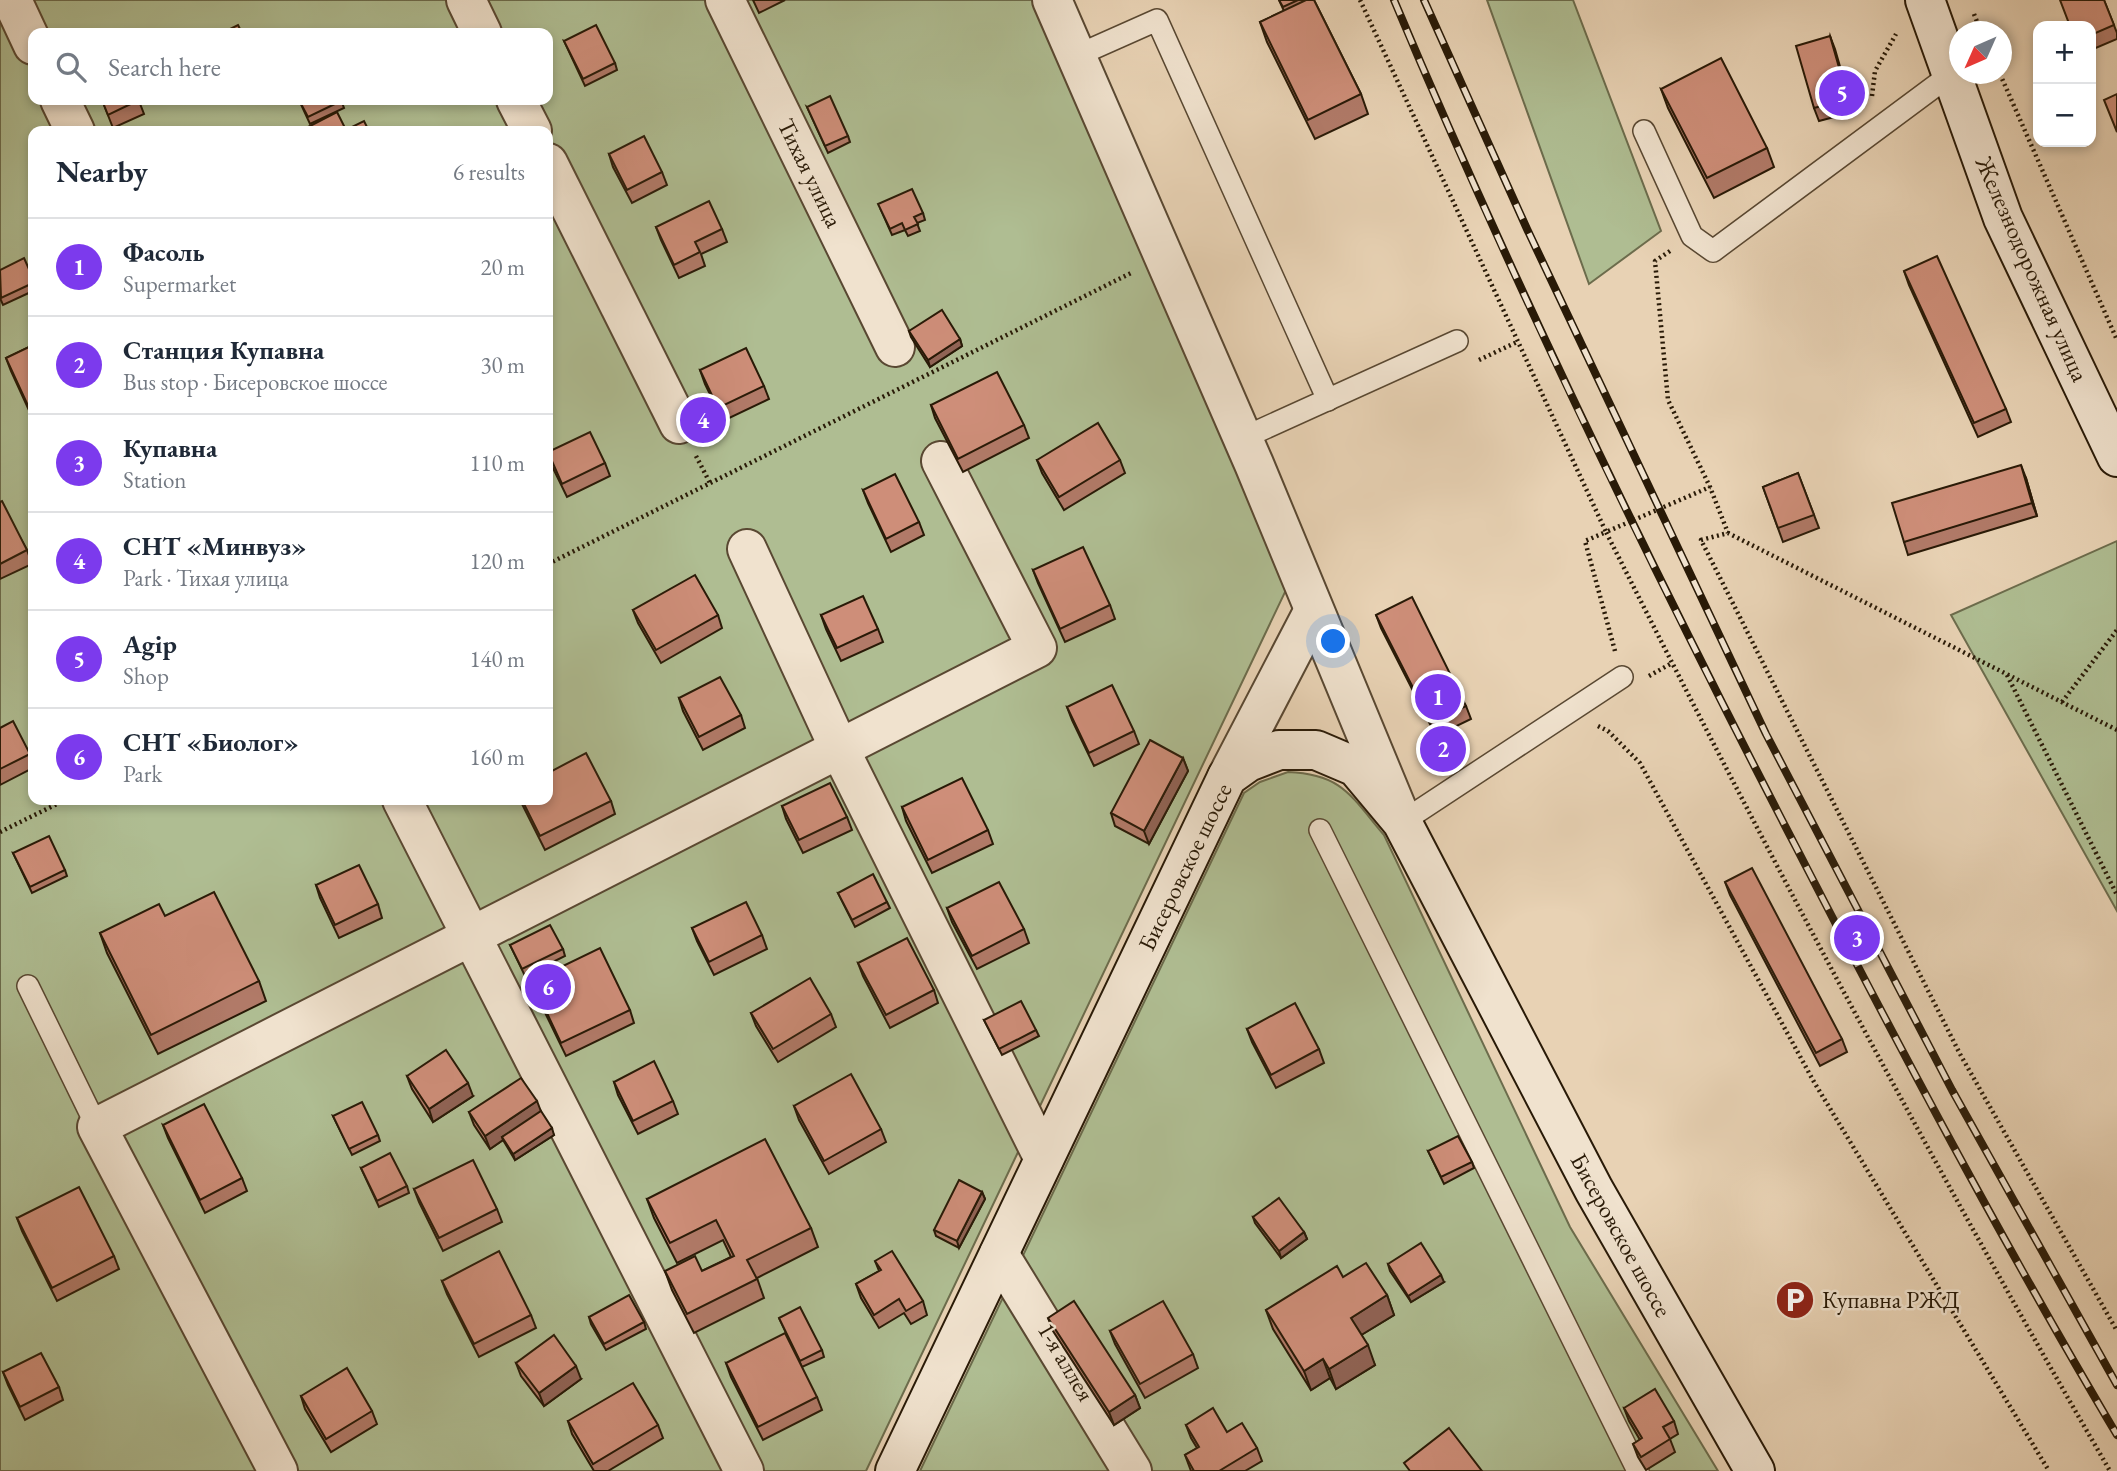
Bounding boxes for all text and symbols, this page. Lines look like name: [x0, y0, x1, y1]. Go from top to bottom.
north arrow: [1949, 21, 2012, 84]
map controls: [2033, 21, 2096, 147]
button: +: [2033, 21, 2096, 84]
search box: [28, 28, 553, 105]
icon: search: [52, 48, 90, 86]
text: Search here: [108, 50, 221, 84]
pin: 5: [1819, 67, 1865, 119]
button: −: [2033, 84, 2096, 147]
street label: Тихая улица: [771, 113, 850, 233]
street label: Железнодорожная улица: [1968, 150, 2096, 387]
text: Nearby: [56, 152, 148, 191]
text: 6 results: [453, 157, 525, 187]
text: Фасоль: [123, 235, 205, 269]
text: 1: [73, 252, 85, 282]
text: 20 m: [480, 252, 525, 282]
text: Supermarket: [123, 269, 236, 299]
text: Станция Купавна: [123, 333, 324, 367]
text: 2: [73, 350, 85, 380]
text: 30 m: [480, 350, 525, 380]
text: Bus stop · Бисеровское шоссе: [123, 367, 388, 397]
pin: 4: [680, 394, 726, 446]
text: Купавна: [123, 431, 217, 465]
text: 3: [73, 448, 85, 478]
text: 110 m: [469, 448, 525, 478]
text: Station: [123, 465, 186, 495]
text: СНТ «Минвуз»: [123, 529, 306, 563]
text: 4: [73, 546, 85, 576]
text: 120 m: [469, 546, 525, 576]
text: Park · Тихая улица: [123, 563, 289, 593]
your location: [1316, 624, 1350, 658]
text: Agip: [123, 627, 177, 661]
text: 5: [73, 644, 85, 674]
text: 140 m: [469, 644, 525, 674]
text: Shop: [123, 661, 169, 691]
pin: 1: [1415, 671, 1461, 723]
pin: 2: [1420, 723, 1466, 775]
text: СНТ «Биолог»: [123, 725, 299, 759]
text: 6: [73, 742, 85, 772]
text: 160 m: [469, 742, 525, 772]
text: Park: [123, 759, 162, 789]
street label: Бисеровское шоссе: [1131, 778, 1239, 956]
pin: 3: [1834, 912, 1880, 964]
pin: 6: [525, 961, 571, 1013]
street label: Бисеровское шоссе: [1564, 1147, 1679, 1322]
parking icon: Купавна РЖД: [1774, 1279, 1816, 1321]
place label: Купавна РЖД: [1822, 1284, 1960, 1315]
street label: 1-я аллея: [1031, 1317, 1102, 1407]

